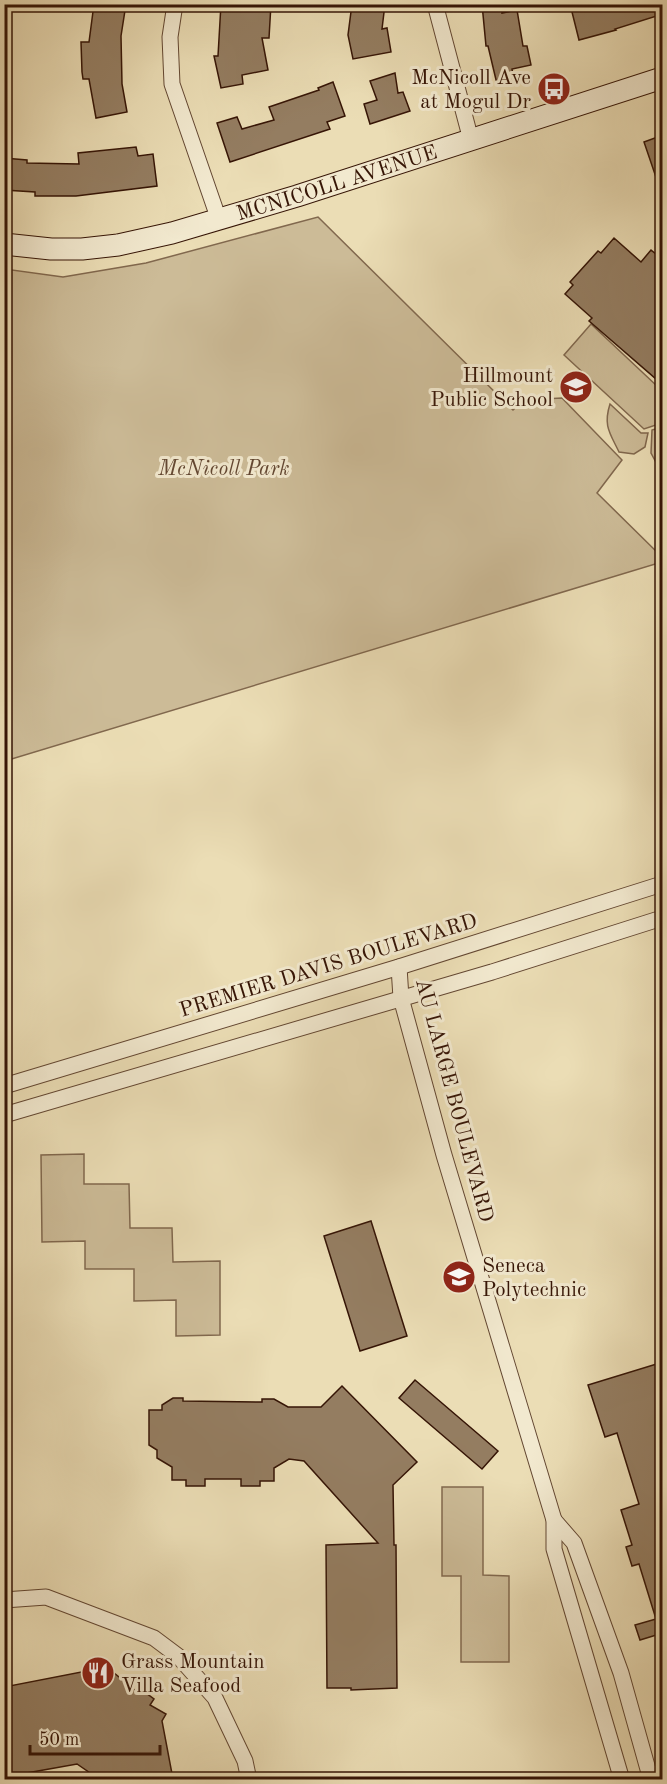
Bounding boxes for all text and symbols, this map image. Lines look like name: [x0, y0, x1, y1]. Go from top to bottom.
place label: McNicoll Ave at Mogul Dr: [411, 68, 531, 113]
bus stop icon: McNicoll Ave at Mogul Dr: [536, 71, 572, 107]
street label: MCNICOLL AVENUE: [234, 142, 440, 225]
place label: Hillmount Public School: [430, 366, 553, 411]
school or university icon: Hillmount Public School: [558, 369, 594, 405]
park label: McNicoll Park: [157, 459, 290, 480]
street label: PREMIER DAVIS BOULEVARD: [177, 911, 480, 1022]
street label: AU LARGE BOULEVARD: [411, 976, 496, 1225]
place label: Seneca Polytechnic: [482, 1256, 586, 1301]
school or university icon: Seneca Polytechnic: [441, 1259, 477, 1295]
place label: Grass Mountain Villa Seafood: [121, 1652, 265, 1697]
restaurant icon: Grass Mountain Villa Seafood: [80, 1655, 116, 1691]
scale bar: [30, 1718, 160, 1756]
text: 50 m: [39, 1731, 79, 1749]

